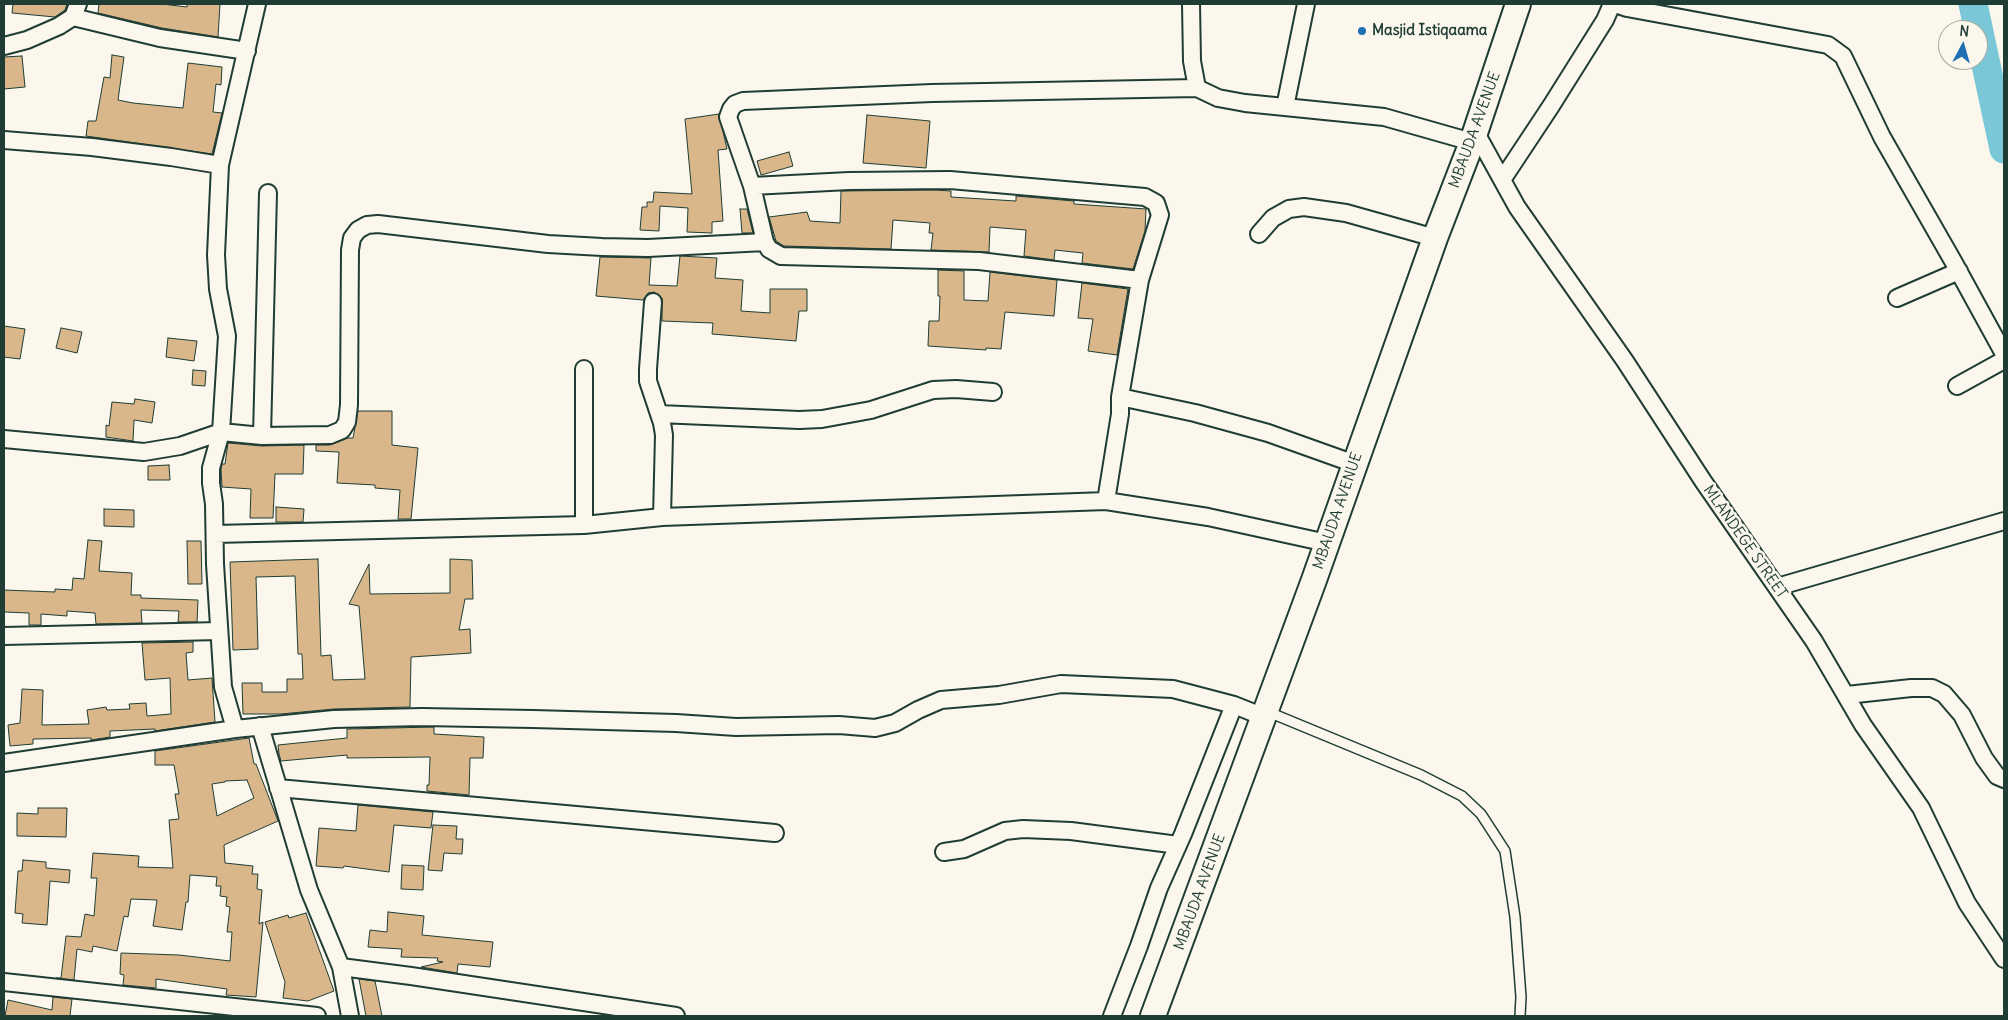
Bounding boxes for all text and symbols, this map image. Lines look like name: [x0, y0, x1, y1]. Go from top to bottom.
north arrow: [1938, 20, 1988, 70]
place label: Masjid Istiqaama: [1372, 22, 1487, 40]
text: N: [1959, 22, 1970, 41]
marker: Masjid Istiqaama: [1356, 25, 1368, 37]
street label: MBAUDA AVENUE: [1446, 69, 1504, 191]
street label: MBAUDA AVENUE: [1310, 450, 1366, 572]
street label: MLANDEGE STREET: [1699, 482, 1791, 602]
street label: MBAUDA AVENUE: [1171, 831, 1229, 953]

